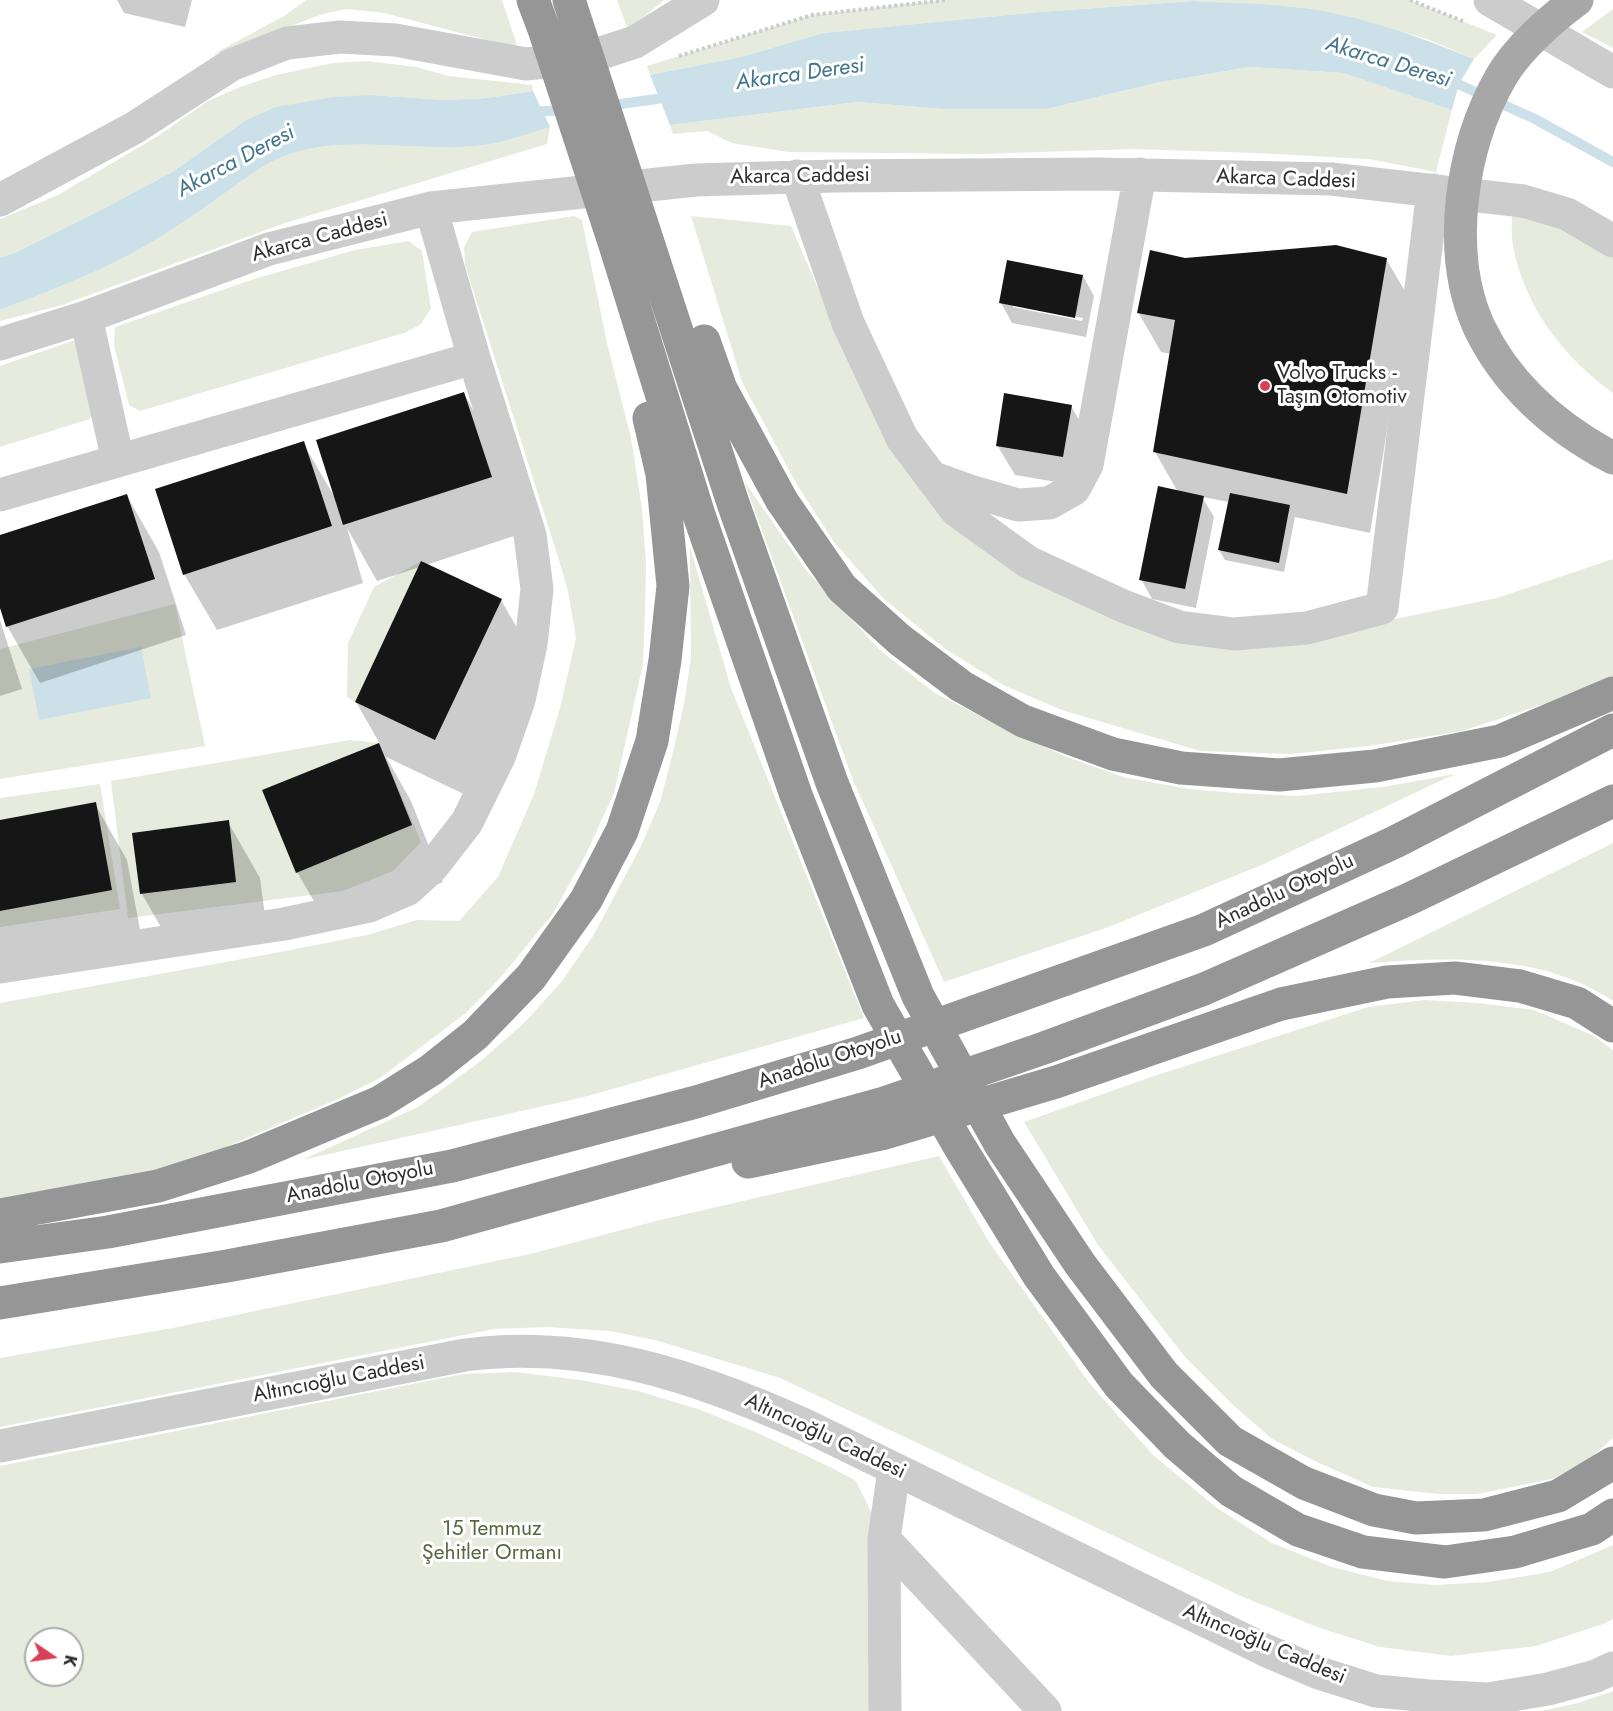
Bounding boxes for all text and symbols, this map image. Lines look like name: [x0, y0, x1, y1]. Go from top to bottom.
water label: Akarca Deresi: [1322, 31, 1454, 95]
water label: Akarca Deresi: [734, 53, 866, 97]
water label: Akarca Deresi: [173, 120, 299, 204]
street label: Akarca Caddesi: [730, 163, 870, 191]
street label: Akarca Caddesi: [1216, 165, 1356, 195]
street label: Akarca Caddesi: [249, 208, 391, 268]
place label: Volvo Trucks - Taşın Otomotiv: [1277, 361, 1407, 411]
marker: Volvo Trucks - Taşın Otomotiv: [1258, 379, 1272, 393]
street label: Anadolu Otoyolu: [1212, 849, 1358, 935]
street label: Anadolu Otoyolu: [755, 1025, 905, 1095]
street label: Anadolu Otoyolu: [284, 1156, 436, 1210]
street label: Altıncıoğlu Caddesi: [251, 1351, 427, 1409]
street label: Altıncıoğlu Caddesi: [741, 1389, 909, 1485]
park label: 15 Temmuz Şehitler Ormanı: [422, 1517, 562, 1567]
street label: Altıncıoğlu Caddesi: [1179, 1599, 1349, 1691]
north arrow: [24, 1627, 84, 1687]
text: K: [58, 1653, 83, 1669]

